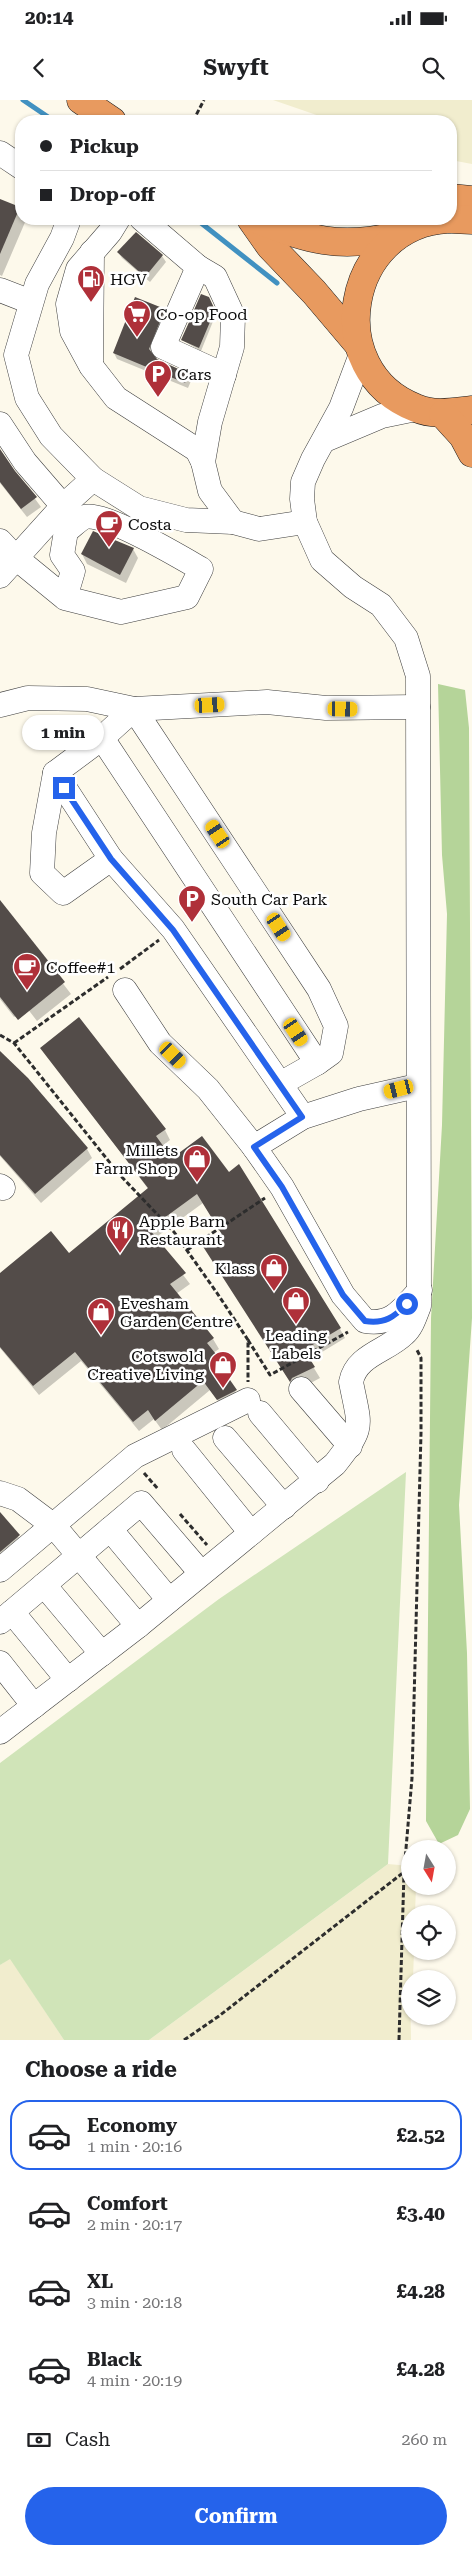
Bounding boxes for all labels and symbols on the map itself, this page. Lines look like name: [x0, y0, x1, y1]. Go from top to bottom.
fuel station icon: HGV: [76, 264, 106, 303]
place label: HGV: [110, 270, 148, 289]
supermarket icon: Co-op Food: [122, 299, 152, 338]
place label: Co-op Food: [156, 305, 248, 324]
parking icon: Cars: [143, 359, 173, 398]
place label: Cars: [177, 365, 212, 384]
cafe icon: Costa: [94, 509, 124, 548]
place label: Costa: [128, 515, 172, 534]
car: [194, 697, 225, 713]
car: [327, 701, 358, 717]
callout: 1 min: [23, 716, 105, 750]
route end: [53, 777, 75, 799]
car: [203, 817, 232, 851]
parking icon: South Car Park: [177, 884, 207, 923]
place label: South Car Park: [211, 890, 327, 909]
car: [264, 910, 293, 944]
cafe icon: Coffee#1: [12, 952, 42, 991]
place label: Coffee#1: [46, 958, 115, 977]
car: [281, 1015, 310, 1049]
car: [157, 1039, 188, 1071]
car: [382, 1078, 415, 1100]
place label: Millets Farm Shop: [95, 1141, 178, 1178]
shop icon: Millets Farm Shop: [182, 1144, 212, 1183]
place label: Apple Barn Restaurant: [139, 1212, 225, 1249]
restaurant icon: Apple Barn Restaurant: [105, 1215, 135, 1254]
shop icon: Klass: [259, 1253, 289, 1292]
place label: Klass: [215, 1259, 255, 1278]
shop icon: Leading Labels: [281, 1286, 311, 1325]
route start: [396, 1293, 418, 1315]
place label: Evesham Garden Centre: [120, 1294, 233, 1331]
shop icon: Evesham Garden Centre: [86, 1297, 116, 1336]
place label: Leading Labels: [265, 1326, 328, 1363]
place label: Cotswold Creative Living: [87, 1347, 205, 1384]
shop icon: Cotswold Creative Living: [208, 1350, 238, 1389]
north arrow: [401, 1840, 456, 1895]

